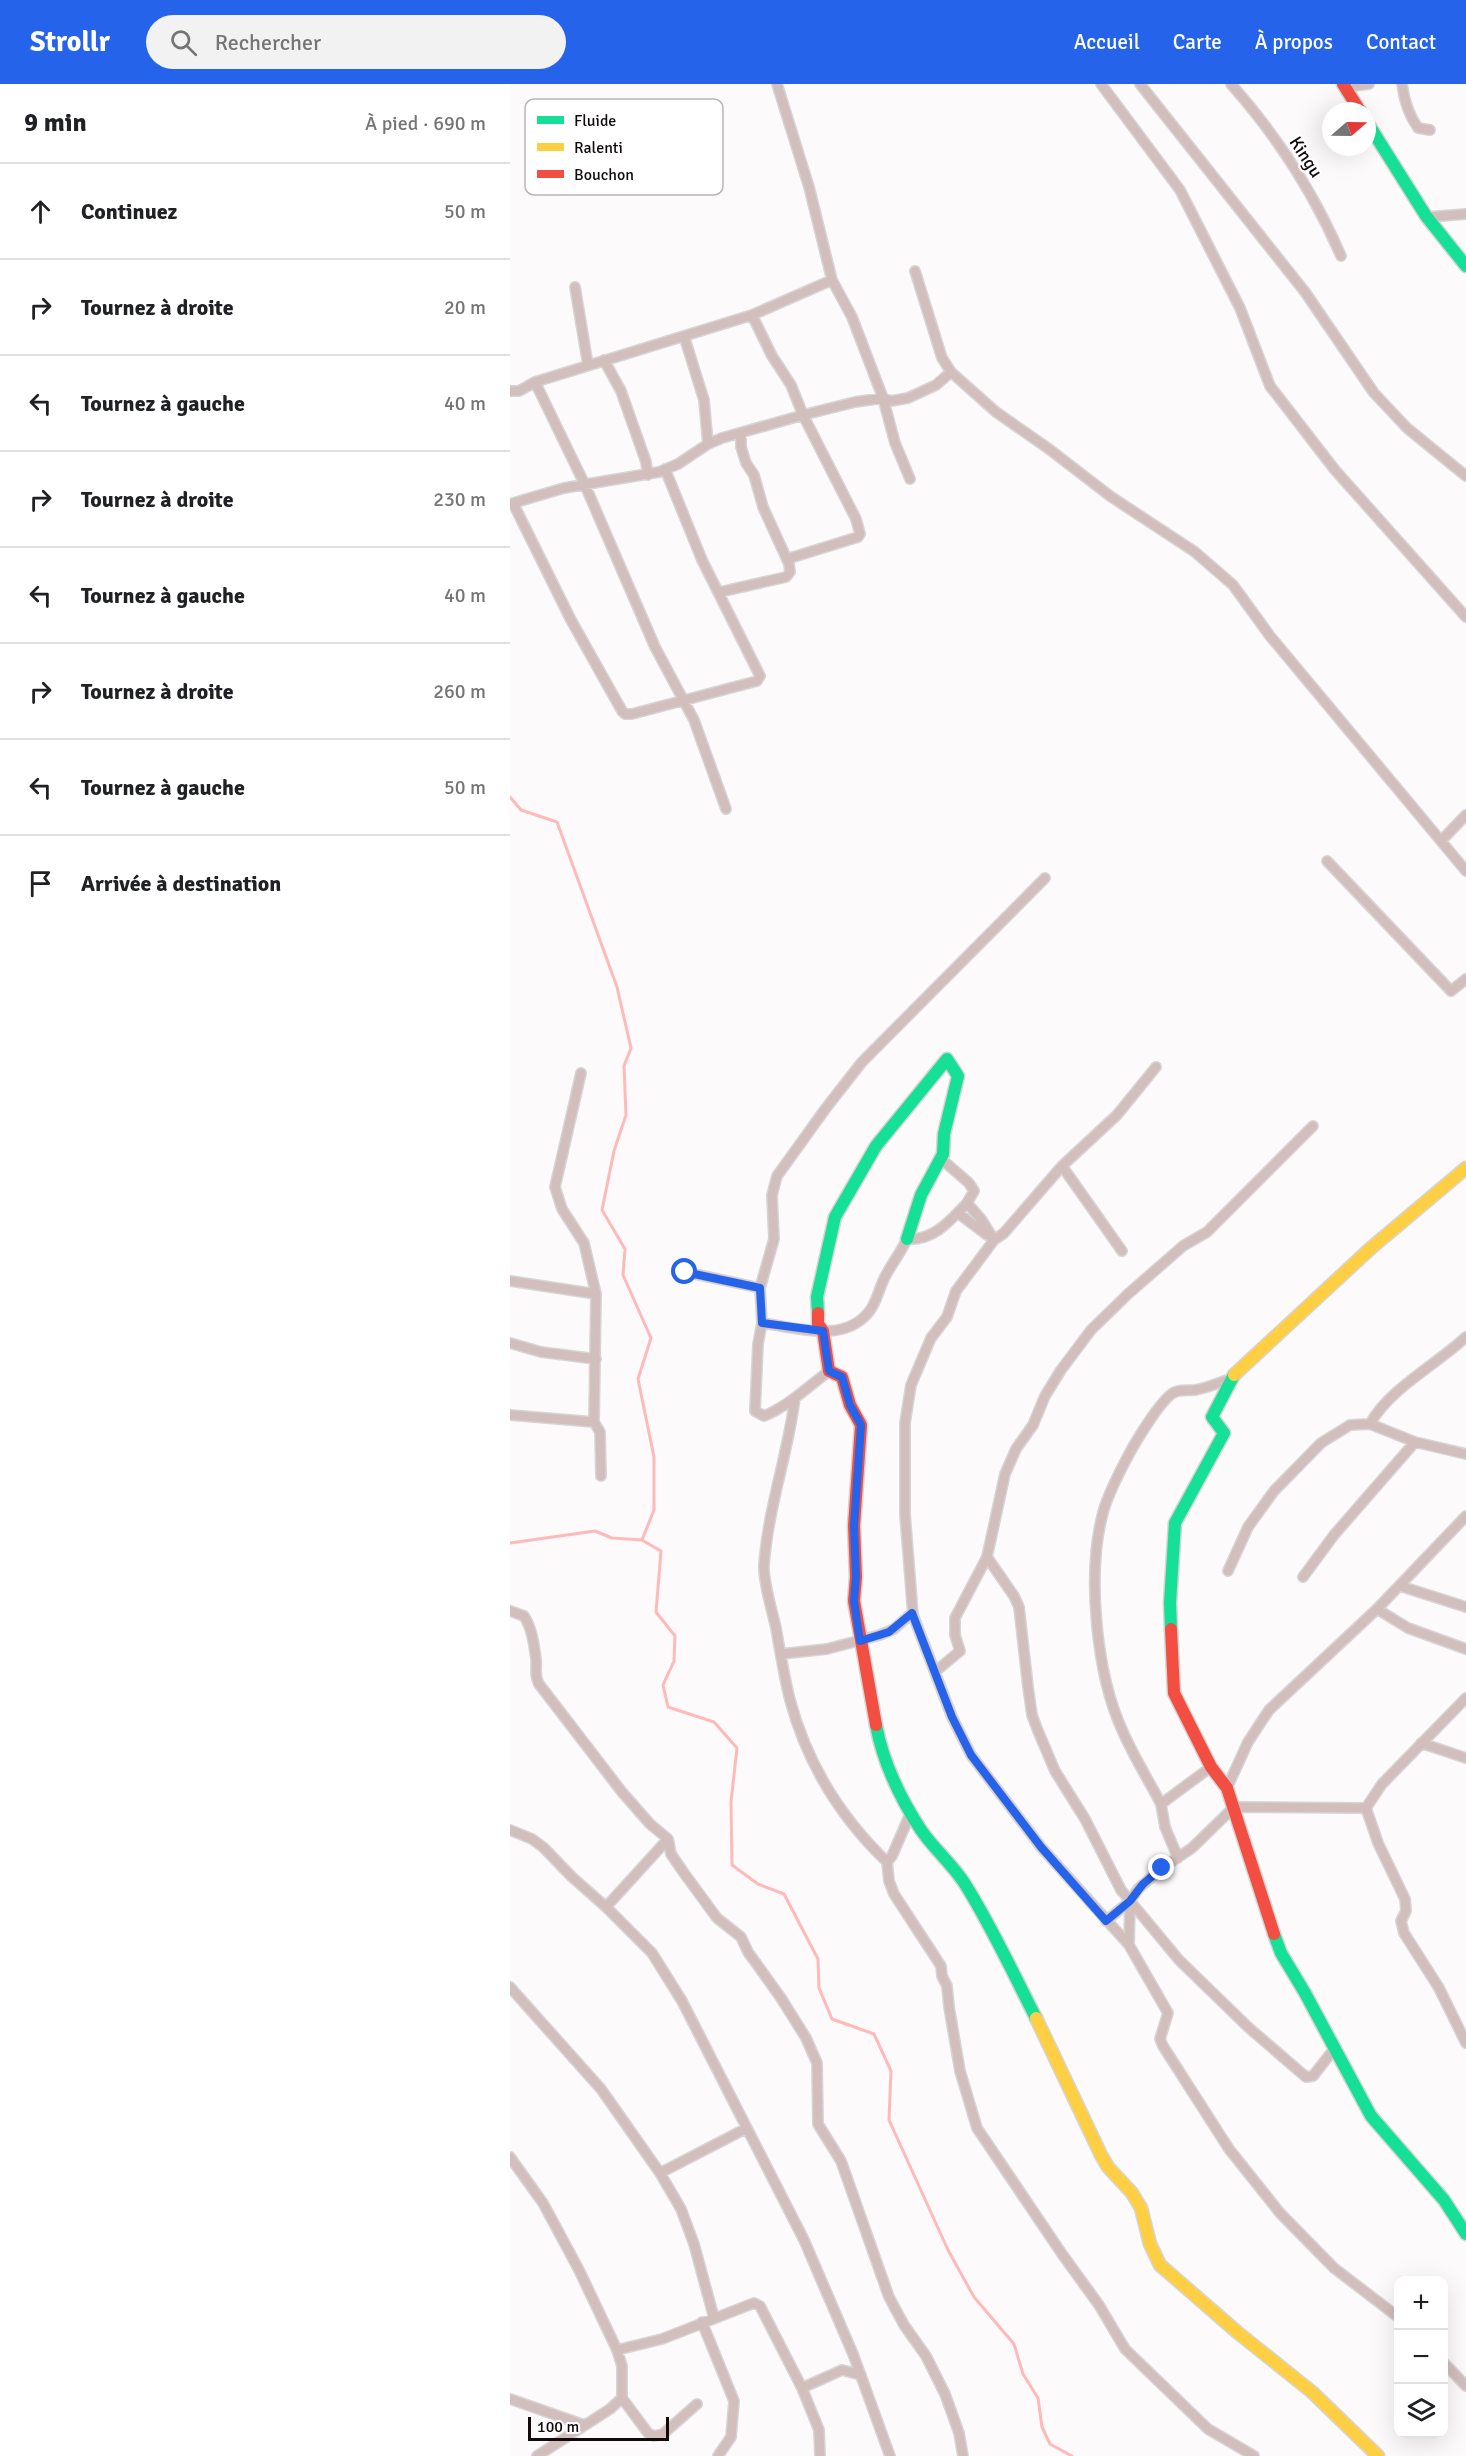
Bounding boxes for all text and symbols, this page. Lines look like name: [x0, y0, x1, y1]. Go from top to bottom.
search box: [146, 15, 566, 69]
text: Strollr: [30, 25, 110, 59]
icon: search: [167, 26, 200, 59]
text: Rechercher: [215, 29, 321, 56]
text: Accueil: [1074, 29, 1140, 55]
text: Carte: [1173, 29, 1222, 55]
text: À propos: [1255, 29, 1333, 55]
text: Contact: [1366, 29, 1436, 55]
legend: [525, 99, 723, 195]
north arrow: [1322, 102, 1376, 156]
text: 9 min: [24, 107, 87, 139]
text: À pied · 690 m: [365, 111, 486, 136]
text: Fluide: [574, 111, 616, 131]
street label: Kingu: [1285, 132, 1327, 182]
text: Ralenti: [574, 138, 623, 158]
text: Bouchon: [574, 165, 634, 185]
icon: ahead: [24, 195, 57, 228]
text: Continuez: [81, 198, 177, 225]
text: 50 m: [444, 199, 486, 224]
icon: right: [24, 291, 57, 324]
text: Tournez à droite: [81, 294, 234, 321]
text: 20 m: [444, 295, 486, 320]
icon: left: [24, 387, 57, 420]
text: Tournez à gauche: [81, 390, 245, 417]
text: 40 m: [444, 391, 486, 416]
icon: right: [24, 483, 57, 516]
text: Tournez à droite: [81, 486, 234, 513]
text: 230 m: [433, 487, 486, 512]
icon: left: [24, 579, 57, 612]
text: Tournez à gauche: [81, 582, 245, 609]
text: 40 m: [444, 583, 486, 608]
icon: right: [24, 675, 57, 708]
text: Tournez à droite: [81, 678, 234, 705]
text: 260 m: [433, 679, 486, 704]
icon: left: [24, 771, 57, 804]
text: Tournez à gauche: [81, 774, 245, 801]
text: 50 m: [444, 775, 486, 800]
icon: arrive: [24, 867, 57, 900]
text: Arrivée à destination: [81, 870, 281, 897]
route start: [671, 1258, 697, 1284]
route end: [1148, 1854, 1174, 1880]
map controls: [1394, 2276, 1448, 2438]
button: +: [1394, 2276, 1448, 2330]
button: −: [1394, 2330, 1448, 2384]
button: layers: [1394, 2384, 1448, 2438]
scale bar: [528, 2414, 669, 2442]
text: 100 m: [537, 2417, 579, 2437]

